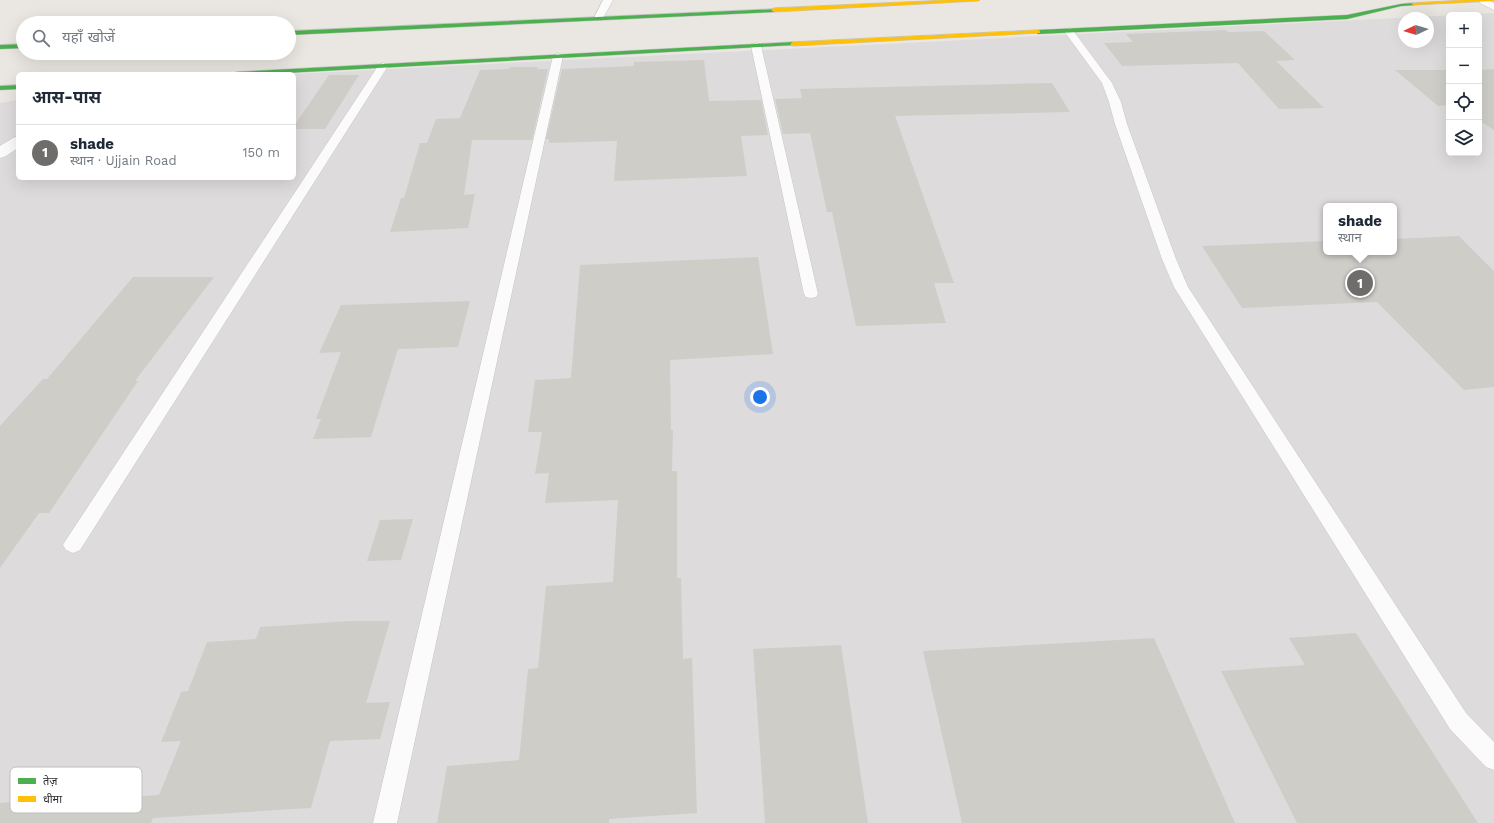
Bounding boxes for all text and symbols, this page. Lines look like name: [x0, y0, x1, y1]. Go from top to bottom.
north arrow: [1398, 12, 1434, 48]
map controls: [1446, 12, 1482, 156]
button: +: [1446, 12, 1482, 48]
search box: [16, 16, 296, 60]
icon: search: [30, 27, 52, 49]
text: यहाँ खोजें: [62, 28, 115, 46]
button: −: [1446, 48, 1482, 84]
button: locate: [1446, 84, 1482, 120]
text: आस-पास: [32, 87, 101, 107]
button: layers: [1446, 120, 1482, 156]
text: shade: [70, 135, 114, 153]
text: 1: [42, 145, 48, 160]
text: 150 m: [242, 145, 280, 160]
text: स्थान · Ujjain Road: [70, 153, 177, 168]
popup: [1323, 203, 1397, 255]
text: shade: [1338, 212, 1382, 230]
text: स्थान: [1338, 230, 1362, 245]
pin: 1: [1347, 268, 1373, 298]
your location: [750, 387, 770, 407]
legend: [10, 767, 142, 813]
text: तेज़: [43, 775, 58, 788]
text: धीमा: [43, 793, 62, 806]

